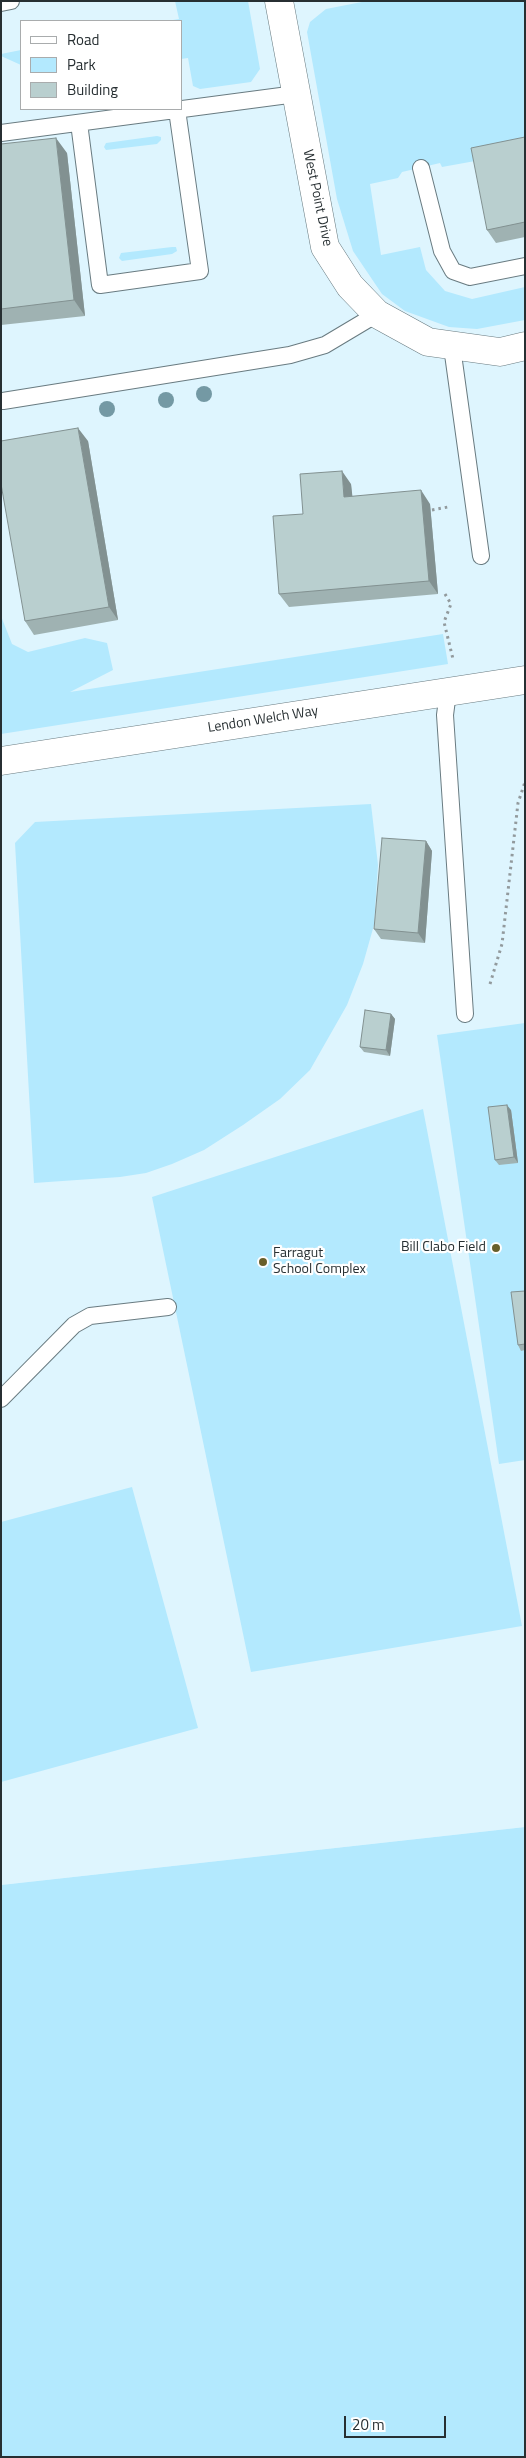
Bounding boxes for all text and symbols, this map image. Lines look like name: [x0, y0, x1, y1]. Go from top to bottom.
legend: [20, 20, 182, 110]
text: Road: [67, 28, 99, 51]
text: Park: [67, 53, 96, 76]
text: Building: [67, 78, 118, 101]
street label: West Point Drive: [299, 148, 335, 248]
street label: Lendon Welch Way: [207, 703, 319, 737]
place label: Bill Clabo Field: [401, 1240, 486, 1256]
marker: Bill Clabo Field: [490, 1242, 502, 1254]
place label: Farragut School Complex: [273, 1246, 366, 1278]
marker: Farragut School Complex: [257, 1256, 269, 1268]
scale bar: [346, 2406, 448, 2438]
text: 20 m: [352, 2413, 385, 2436]

